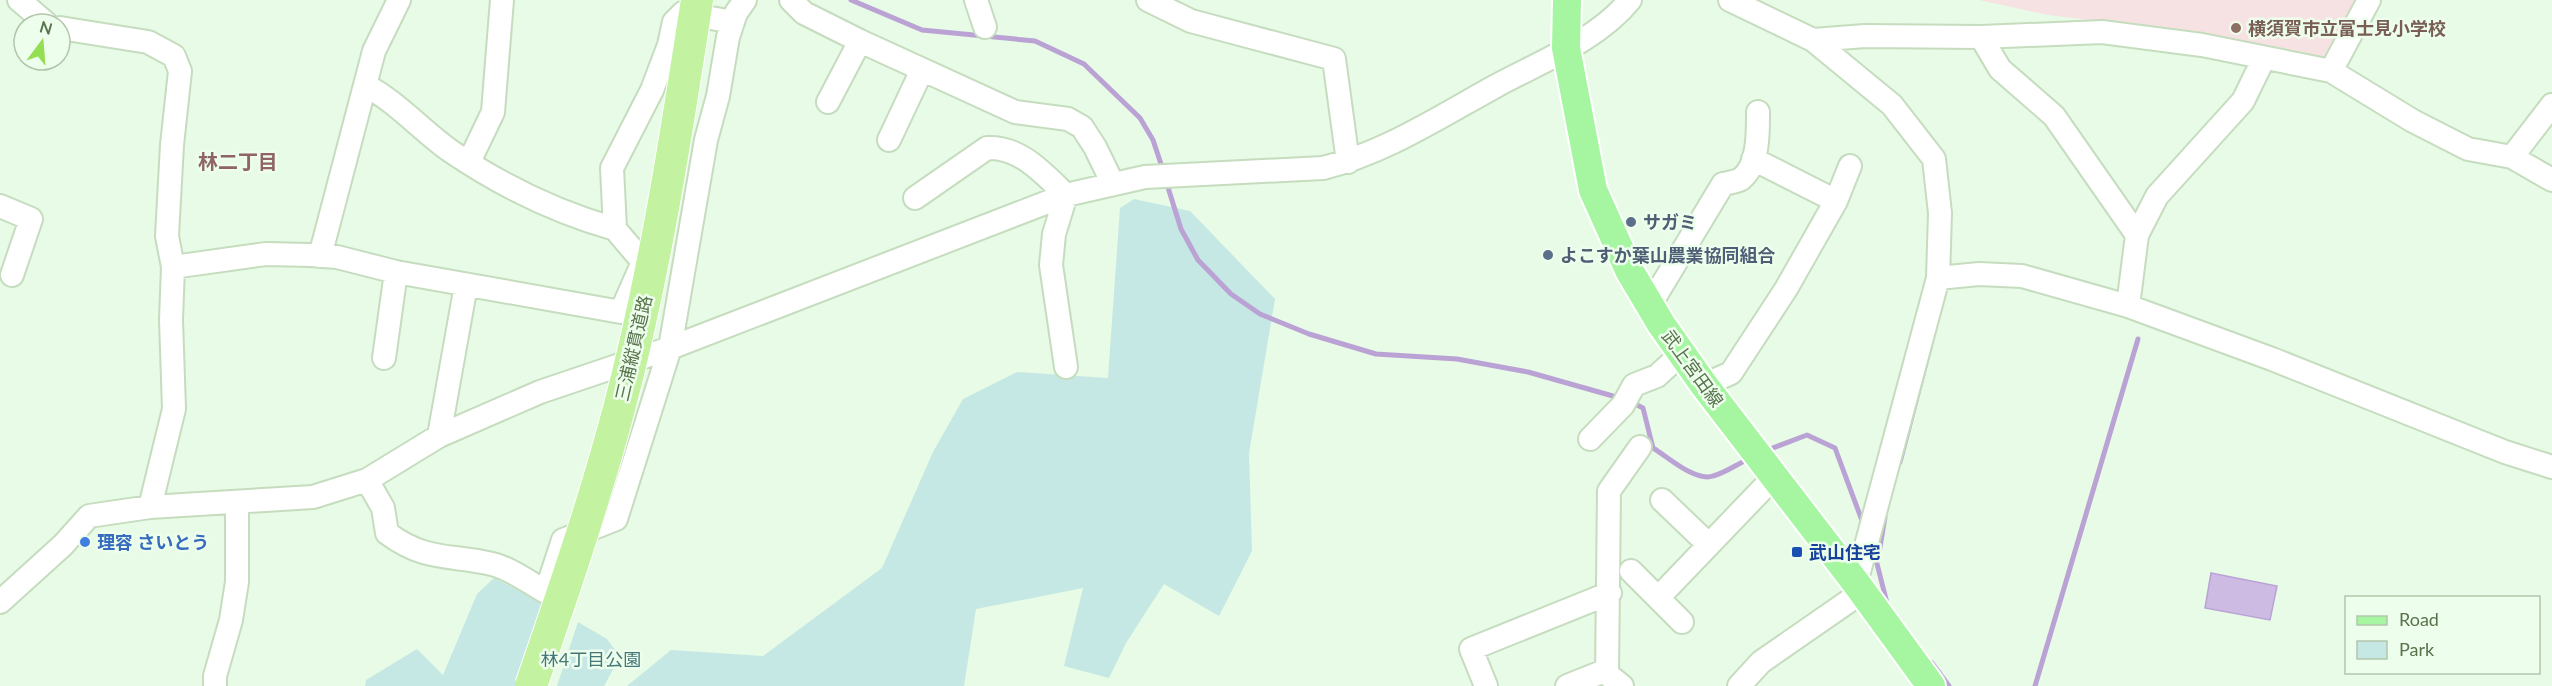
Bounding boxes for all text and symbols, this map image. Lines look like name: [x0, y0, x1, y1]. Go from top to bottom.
north arrow: [12, 12, 72, 72]
text: N: [38, 16, 55, 38]
place label: 横須賀市立富士見小学校: [2248, 17, 2446, 39]
marker: 横須賀市立富士見小学校: [2229, 21, 2243, 35]
district label: 林二丁目: [198, 149, 278, 173]
place label: サガミ: [1643, 211, 1697, 233]
marker: サガミ: [1624, 215, 1638, 229]
place label: よこすか葉山農業協同組合: [1560, 244, 1776, 266]
marker: よこすか葉山農業協同組合: [1541, 248, 1555, 262]
street label: 三浦縦貫道路: [610, 293, 656, 403]
street label: 武上宮田線: [1658, 325, 1728, 411]
place label: 理容 さいとう: [97, 531, 209, 553]
marker: 理容 さいとう: [78, 535, 92, 549]
place label: 武山住宅: [1809, 541, 1881, 563]
marker: 武山住宅: [1790, 545, 1804, 559]
legend: [2345, 596, 2540, 674]
text: Road: [2399, 608, 2439, 630]
text: Park: [2399, 638, 2435, 660]
park label: 林4丁目公園: [541, 648, 641, 670]

